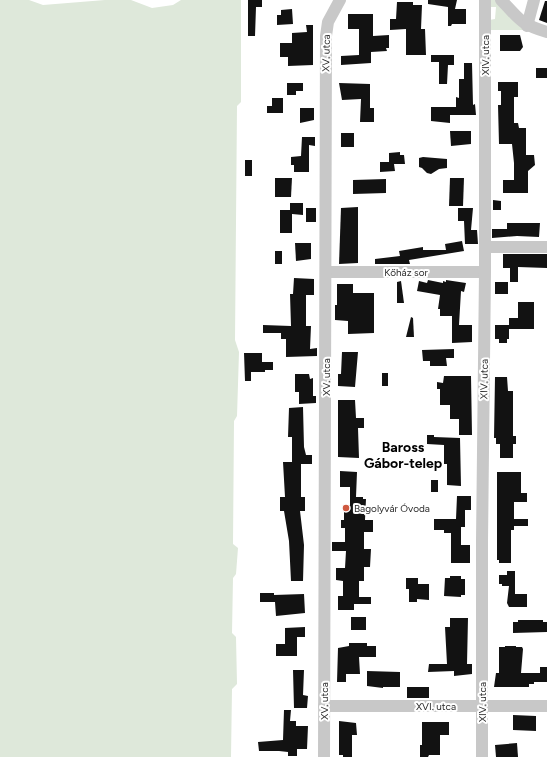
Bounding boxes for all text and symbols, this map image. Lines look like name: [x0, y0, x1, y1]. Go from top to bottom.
street label: XV. utca: [319, 34, 333, 72]
street label: XIV. utca: [479, 35, 492, 75]
street label: Kőház sor: [384, 266, 428, 279]
street label: XV. utca: [320, 358, 333, 396]
street label: XIV. utca: [477, 359, 491, 399]
district label: Baross Gábor-telep: [364, 439, 442, 472]
place label: Bagolyvár Óvoda: [354, 502, 430, 515]
marker: Bagolyvár Óvoda: [341, 503, 351, 513]
street label: XV. utca: [318, 682, 331, 720]
street label: XIV. utca: [476, 682, 489, 722]
street label: XVI. utca: [416, 700, 456, 713]

